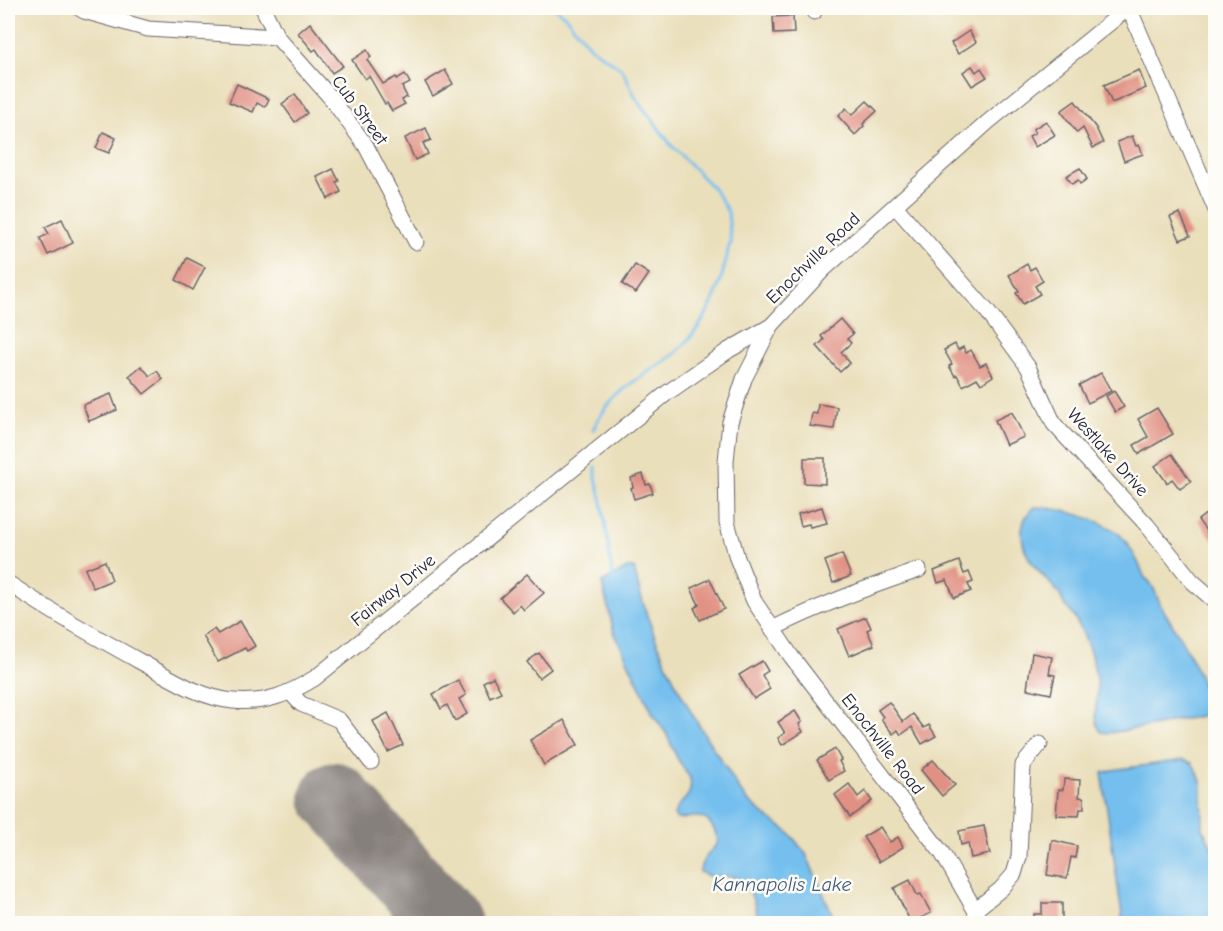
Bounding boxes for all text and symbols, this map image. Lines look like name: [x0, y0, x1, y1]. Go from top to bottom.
street label: Cub Street: [327, 71, 392, 150]
street label: Enochville Road: [762, 208, 865, 308]
street label: Westlake Drive: [1063, 404, 1153, 501]
street label: Fairway Drive: [347, 550, 440, 631]
street label: Enochville Road: [837, 690, 928, 799]
water label: Kannapolis Lake: [713, 873, 851, 896]

